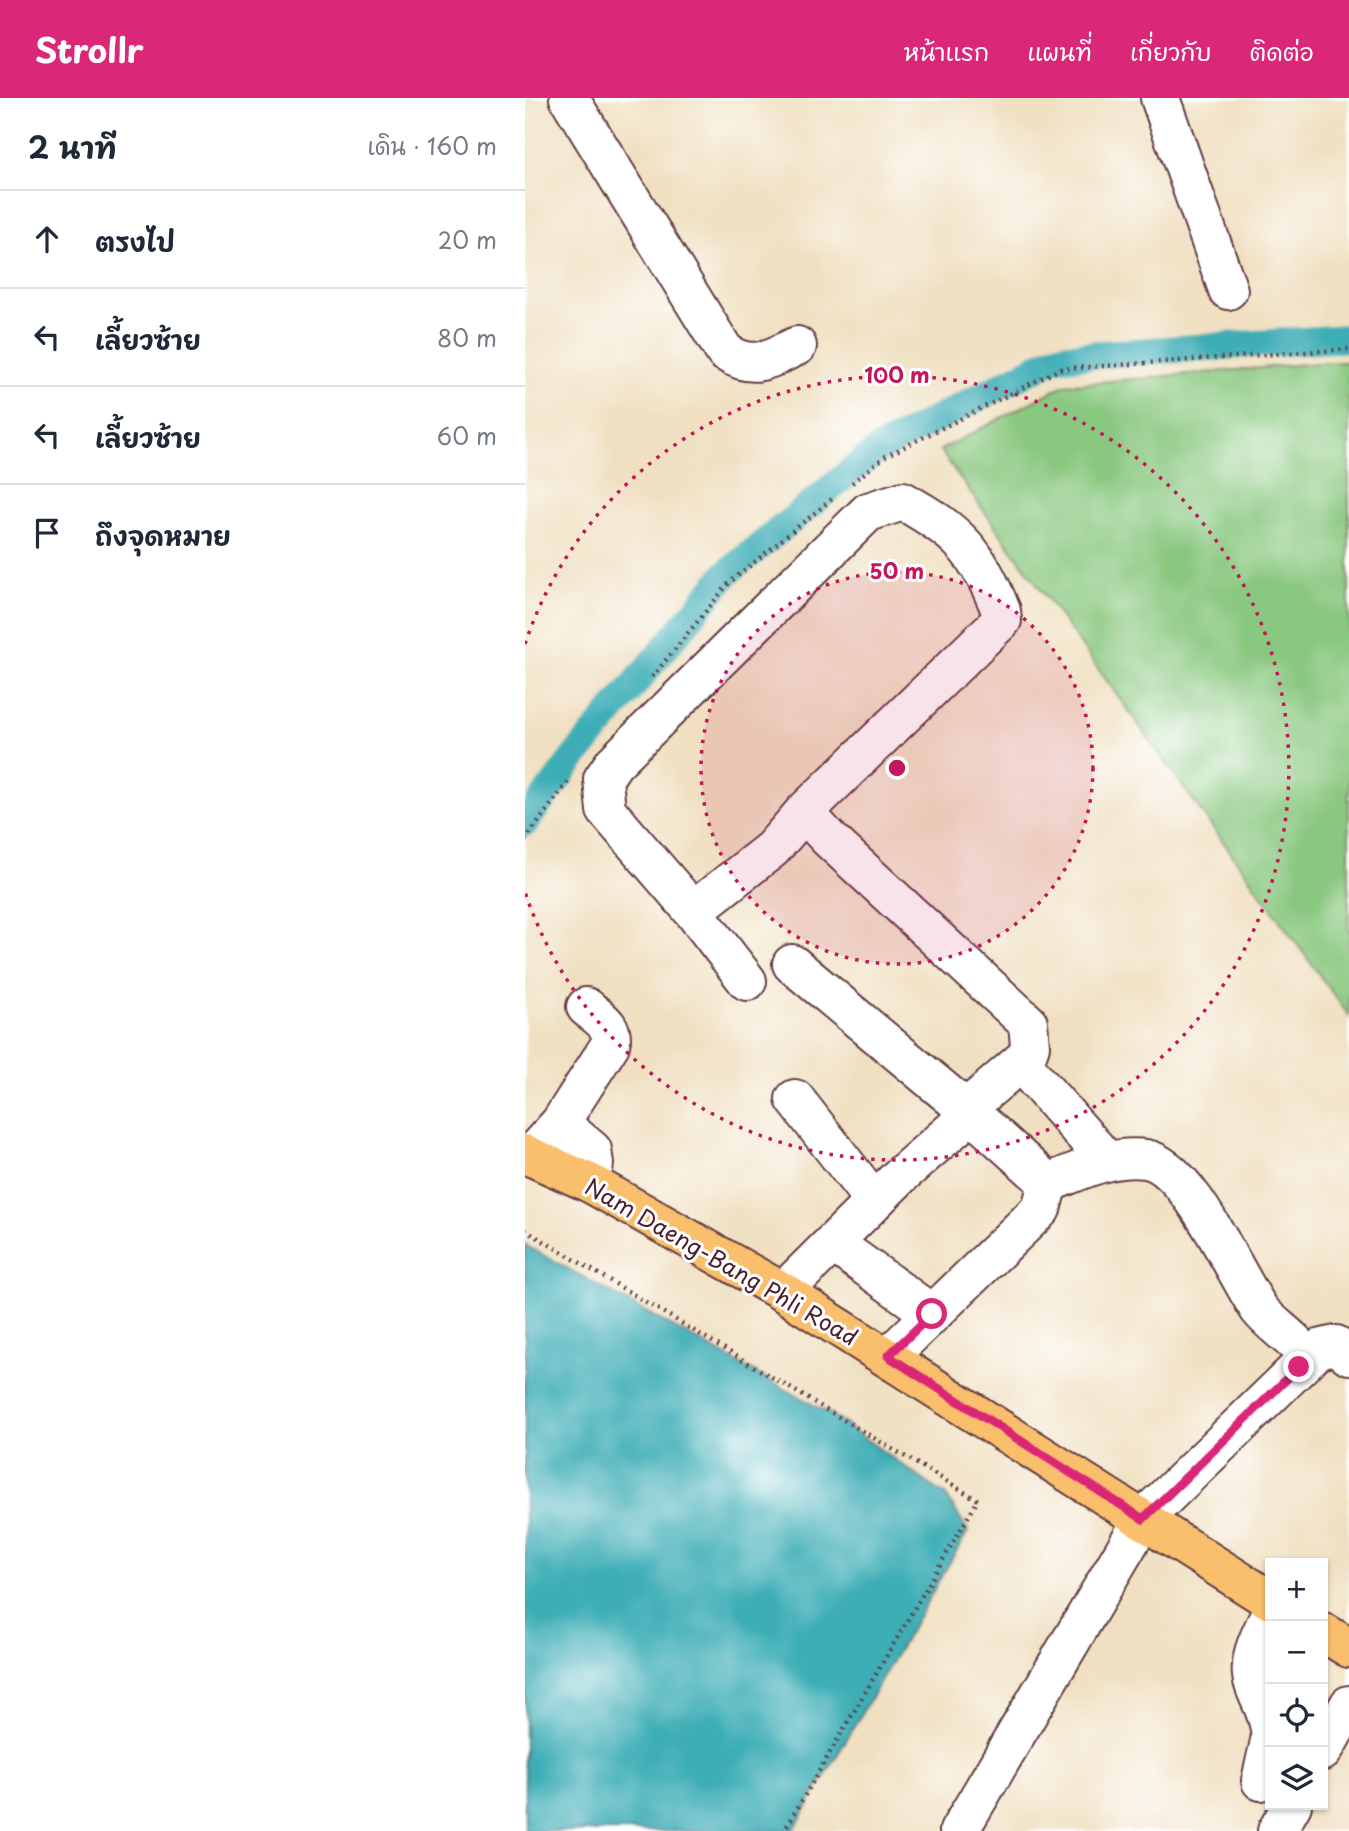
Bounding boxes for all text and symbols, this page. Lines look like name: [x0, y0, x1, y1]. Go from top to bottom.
text: Strollr: [35, 24, 144, 74]
text: หน้าแรก: [904, 33, 989, 69]
text: แผนที่: [1027, 33, 1092, 69]
text: เกี่ยวกับ: [1130, 33, 1212, 69]
text: ติดต่อ: [1250, 33, 1314, 69]
text: 2 นาที: [28, 124, 116, 169]
text: เดิน · 160 m: [367, 128, 497, 163]
icon: ahead: [28, 220, 66, 258]
text: ตรงไป: [95, 222, 175, 261]
text: 20 m: [438, 222, 497, 257]
icon: left: [28, 318, 66, 356]
text: เลี้ยวซ้าย: [95, 320, 201, 359]
text: 80 m: [437, 320, 497, 355]
text: 100 m: [864, 358, 930, 390]
icon: left: [28, 416, 66, 454]
text: เลี้ยวซ้าย: [95, 418, 201, 457]
text: 60 m: [437, 418, 497, 453]
icon: arrive: [28, 514, 66, 552]
text: ถึงจุดหมาย: [95, 516, 231, 555]
text: 50 m: [870, 554, 924, 586]
centre of rings: [885, 756, 909, 780]
street label: Nam Daeng-Bang Phli Road: [579, 1168, 865, 1354]
route start: [916, 1298, 947, 1329]
route end: [1283, 1351, 1314, 1382]
map controls: [1265, 1558, 1328, 1810]
button: +: [1265, 1558, 1328, 1621]
button: −: [1265, 1621, 1328, 1684]
button: locate: [1265, 1684, 1328, 1747]
button: layers: [1265, 1747, 1328, 1810]

